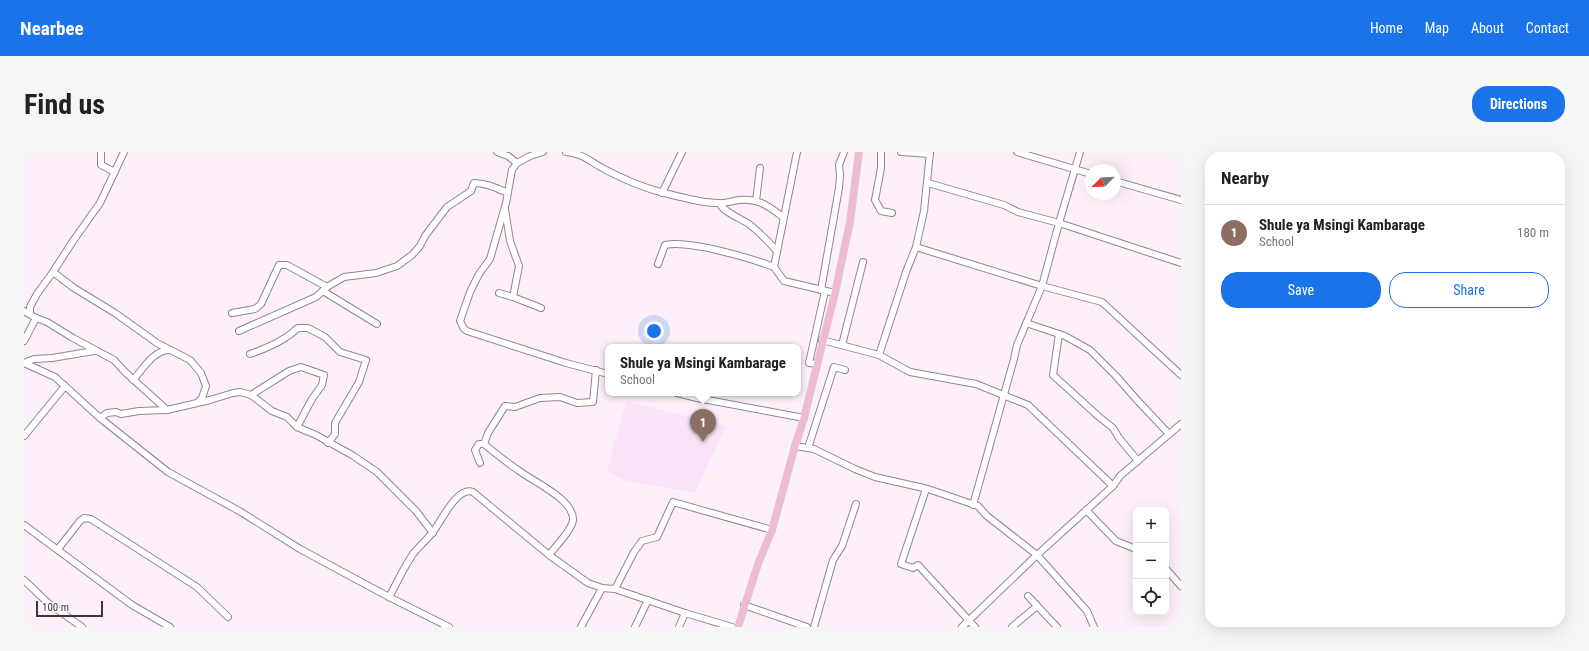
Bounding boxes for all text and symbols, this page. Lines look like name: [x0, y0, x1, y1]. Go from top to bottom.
text: Nearbee: [20, 17, 84, 40]
text: Home: [1370, 20, 1403, 36]
text: Map: [1425, 20, 1449, 36]
text: About: [1471, 20, 1504, 36]
text: Contact: [1526, 20, 1569, 36]
button: Directions: [1472, 86, 1565, 122]
text: Find us: [24, 88, 105, 121]
north arrow: [1085, 164, 1121, 200]
text: Nearby: [1221, 168, 1269, 188]
text: Shule ya Msingi Kambarage: [1259, 216, 1425, 234]
text: 1: [1231, 225, 1237, 240]
text: 180 m: [1517, 225, 1549, 240]
text: School: [1259, 234, 1294, 249]
button: Save: [1221, 272, 1381, 308]
button: Share: [1389, 272, 1549, 308]
your location: [644, 321, 664, 341]
popup: [605, 344, 801, 396]
text: Shule ya Msingi Kambarage: [620, 354, 786, 372]
text: School: [620, 372, 655, 387]
pin: 1: [690, 409, 716, 442]
map controls: [1133, 507, 1169, 615]
button: +: [1133, 507, 1169, 543]
button: −: [1133, 543, 1169, 579]
button: locate: [1133, 579, 1169, 615]
scale bar: [36, 599, 103, 618]
text: 100 m: [42, 601, 69, 614]

